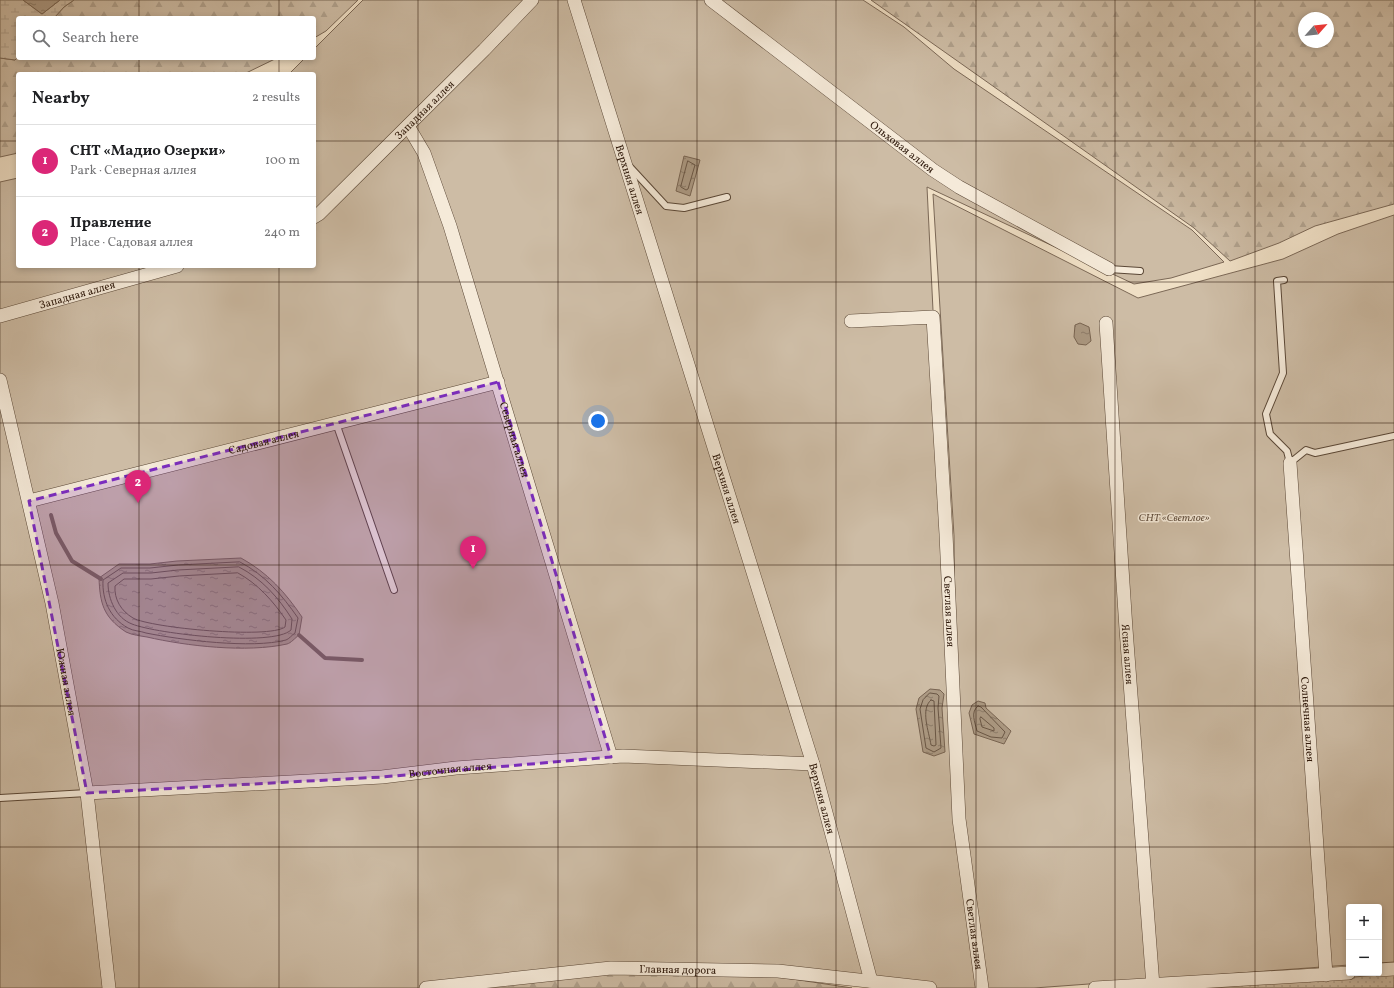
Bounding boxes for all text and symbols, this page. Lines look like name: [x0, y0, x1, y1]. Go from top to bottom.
north arrow: [1298, 12, 1334, 48]
search box: [16, 16, 316, 60]
icon: search: [30, 27, 52, 49]
text: Search here: [62, 28, 139, 49]
street label: Западная аллея: [392, 77, 458, 144]
text: Nearby: [32, 87, 90, 110]
text: 2 results: [252, 89, 300, 107]
street label: Ольховая аллея: [866, 118, 937, 178]
text: СНТ «Мадио Озерки»: [70, 141, 226, 162]
street label: Верхняя аллея: [611, 143, 647, 217]
text: 1: [42, 152, 48, 170]
text: 100 m: [265, 152, 300, 170]
text: Park · Северная аллея: [70, 162, 197, 180]
text: Правление: [70, 213, 151, 234]
text: 2: [42, 224, 48, 242]
text: 240 m: [264, 224, 300, 242]
text: Place · Садовая аллея: [70, 234, 193, 252]
street label: Западная аллея: [38, 278, 117, 314]
street label: Северная аллея: [495, 400, 532, 480]
your location: [588, 411, 608, 431]
street label: Садовая аллея: [227, 427, 301, 459]
street label: Верхняя аллея: [707, 452, 744, 526]
pin: 2: [125, 470, 151, 503]
park label: СНТ «Светлое»: [1138, 511, 1210, 526]
pin: 1: [460, 536, 486, 569]
street label: Светлая аллея: [939, 576, 957, 648]
street label: Ясная аллея: [1117, 624, 1136, 685]
street label: Южная аллея: [51, 647, 79, 717]
street label: Солнечная аллея: [1296, 676, 1317, 763]
street label: Восточная аллея: [408, 759, 493, 783]
street label: Верхняя аллея: [804, 762, 837, 836]
street label: Светлая аллея: [961, 898, 985, 971]
map controls: [1346, 904, 1382, 976]
button: +: [1346, 904, 1382, 940]
button: −: [1346, 940, 1382, 976]
street label: Главная дорога: [639, 963, 717, 979]

